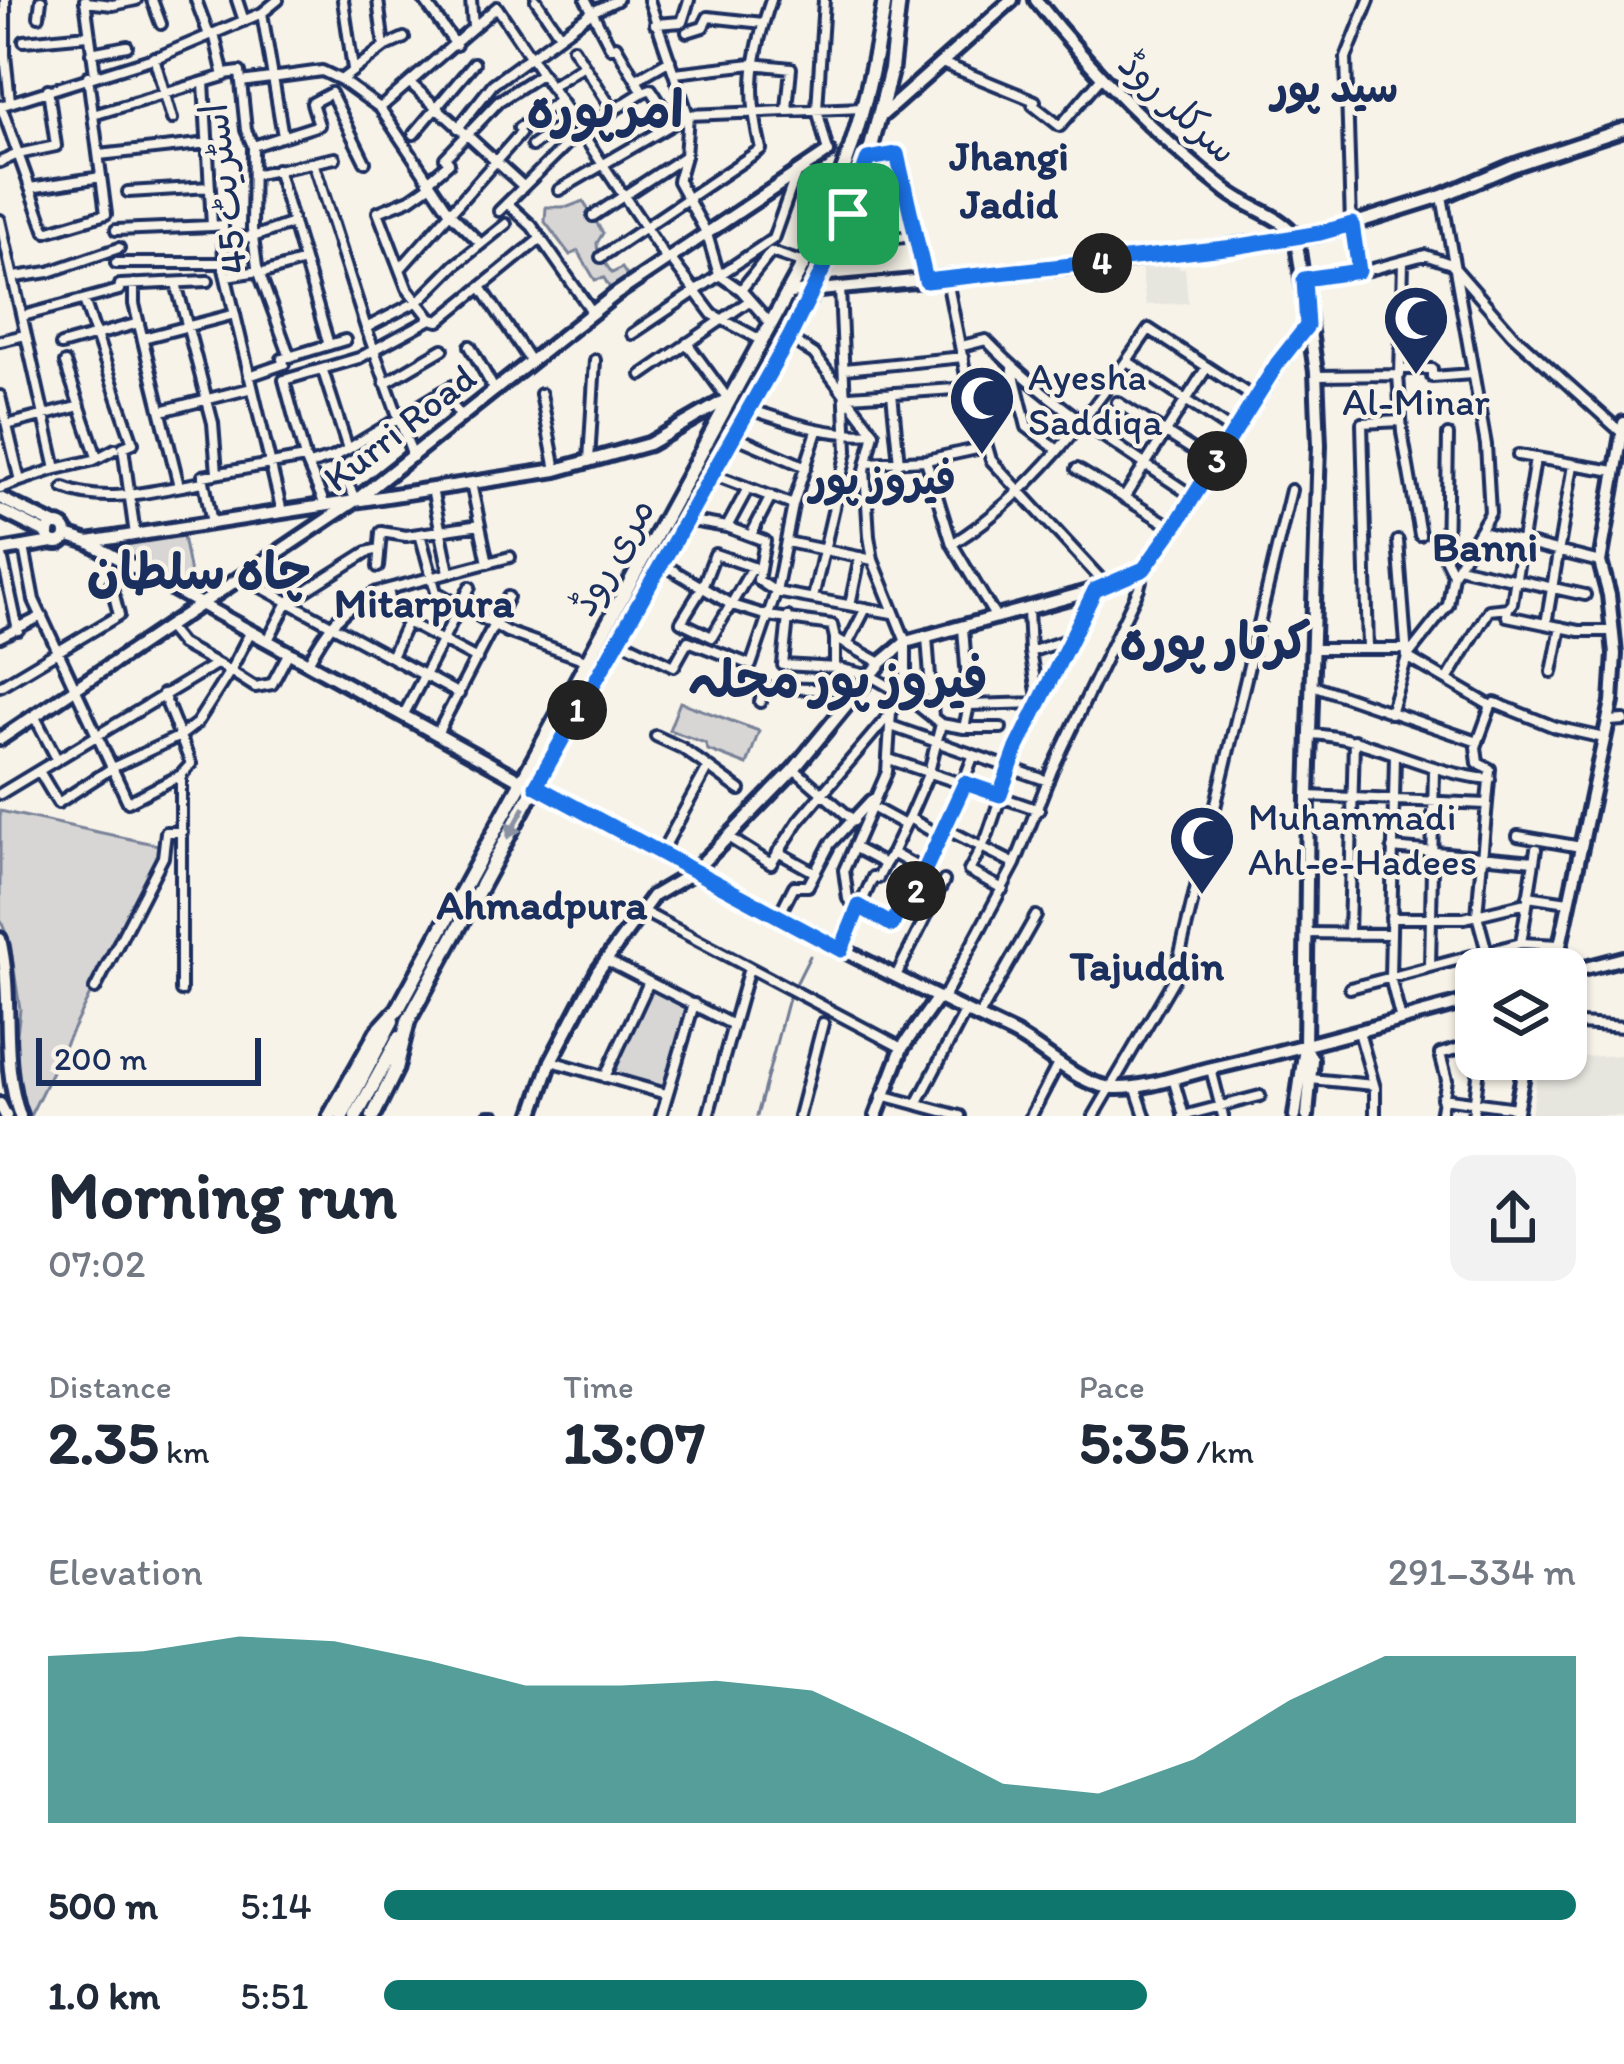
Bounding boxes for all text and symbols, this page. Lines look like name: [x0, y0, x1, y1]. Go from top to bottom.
street label: سرکلر روڈ: [1109, 39, 1248, 173]
district label: سید پور: [1268, 62, 1398, 115]
district label: امرپورہ: [526, 79, 684, 142]
street label: اسٹریٹ 45: [190, 101, 257, 277]
district label: Jhangi Jadid: [948, 130, 1069, 229]
pin: [797, 163, 899, 265]
icon: arrive: [815, 181, 881, 247]
pin: 4: [1072, 233, 1132, 293]
text: 4: [1092, 243, 1112, 282]
mosque icon: Al-Minar: [1381, 283, 1451, 377]
street label: Kurri Road: [314, 353, 485, 501]
place label: Ayesha Saddiqa: [1028, 353, 1163, 445]
mosque icon: Ayesha Saddiqa: [947, 363, 1017, 457]
place label: Al-Minar: [1342, 378, 1490, 425]
pin: 3: [1187, 431, 1247, 491]
text: 3: [1208, 441, 1226, 480]
district label: فیروز پور: [806, 454, 956, 507]
street label: مری روڈ: [559, 489, 664, 624]
district label: Banni: [1432, 521, 1538, 572]
district label: چاہ سلطان: [87, 541, 311, 602]
district label: Mitarpura: [334, 577, 514, 628]
district label: کرتار پورہ: [1120, 611, 1311, 674]
district label: فیروز پور محلہ: [688, 649, 988, 712]
pin: 1: [547, 680, 607, 740]
text: 1: [569, 690, 585, 729]
place label: Muhammadi Ahl-e-Hadees: [1248, 793, 1477, 885]
mosque icon: Muhammadi Ahl-e-Hadees: [1167, 803, 1237, 897]
one-way arrow: [506, 805, 527, 840]
pin: 2: [886, 861, 946, 921]
text: 2: [907, 871, 925, 910]
district label: Ahmadpura: [437, 879, 648, 930]
district label: Tajuddin: [1069, 940, 1224, 991]
map controls: [1455, 948, 1587, 1080]
button: layers: [1455, 948, 1587, 1080]
scale bar: [36, 1032, 261, 1085]
text: 200 m: [54, 1039, 147, 1078]
text: Morning run: [48, 1155, 397, 1235]
button: share: [1450, 1155, 1576, 1281]
text: 07:02: [48, 1240, 145, 1287]
text: Distance: [48, 1367, 172, 1406]
text: Time: [563, 1367, 634, 1406]
text: Pace: [1079, 1367, 1145, 1406]
text: 2.35: [48, 1406, 159, 1478]
text: 13:07: [563, 1406, 705, 1478]
text: 5:35: [1079, 1406, 1189, 1478]
text: km: [159, 1432, 210, 1471]
text: /km: [1189, 1432, 1254, 1471]
text: Elevation: [48, 1548, 203, 1595]
text: 291–334 m: [1388, 1548, 1576, 1595]
text: 500 m: [48, 1882, 158, 1929]
text: 5:14: [240, 1882, 312, 1929]
text: 1.0 km: [48, 1972, 160, 2019]
text: 5:51: [240, 1972, 309, 2019]

